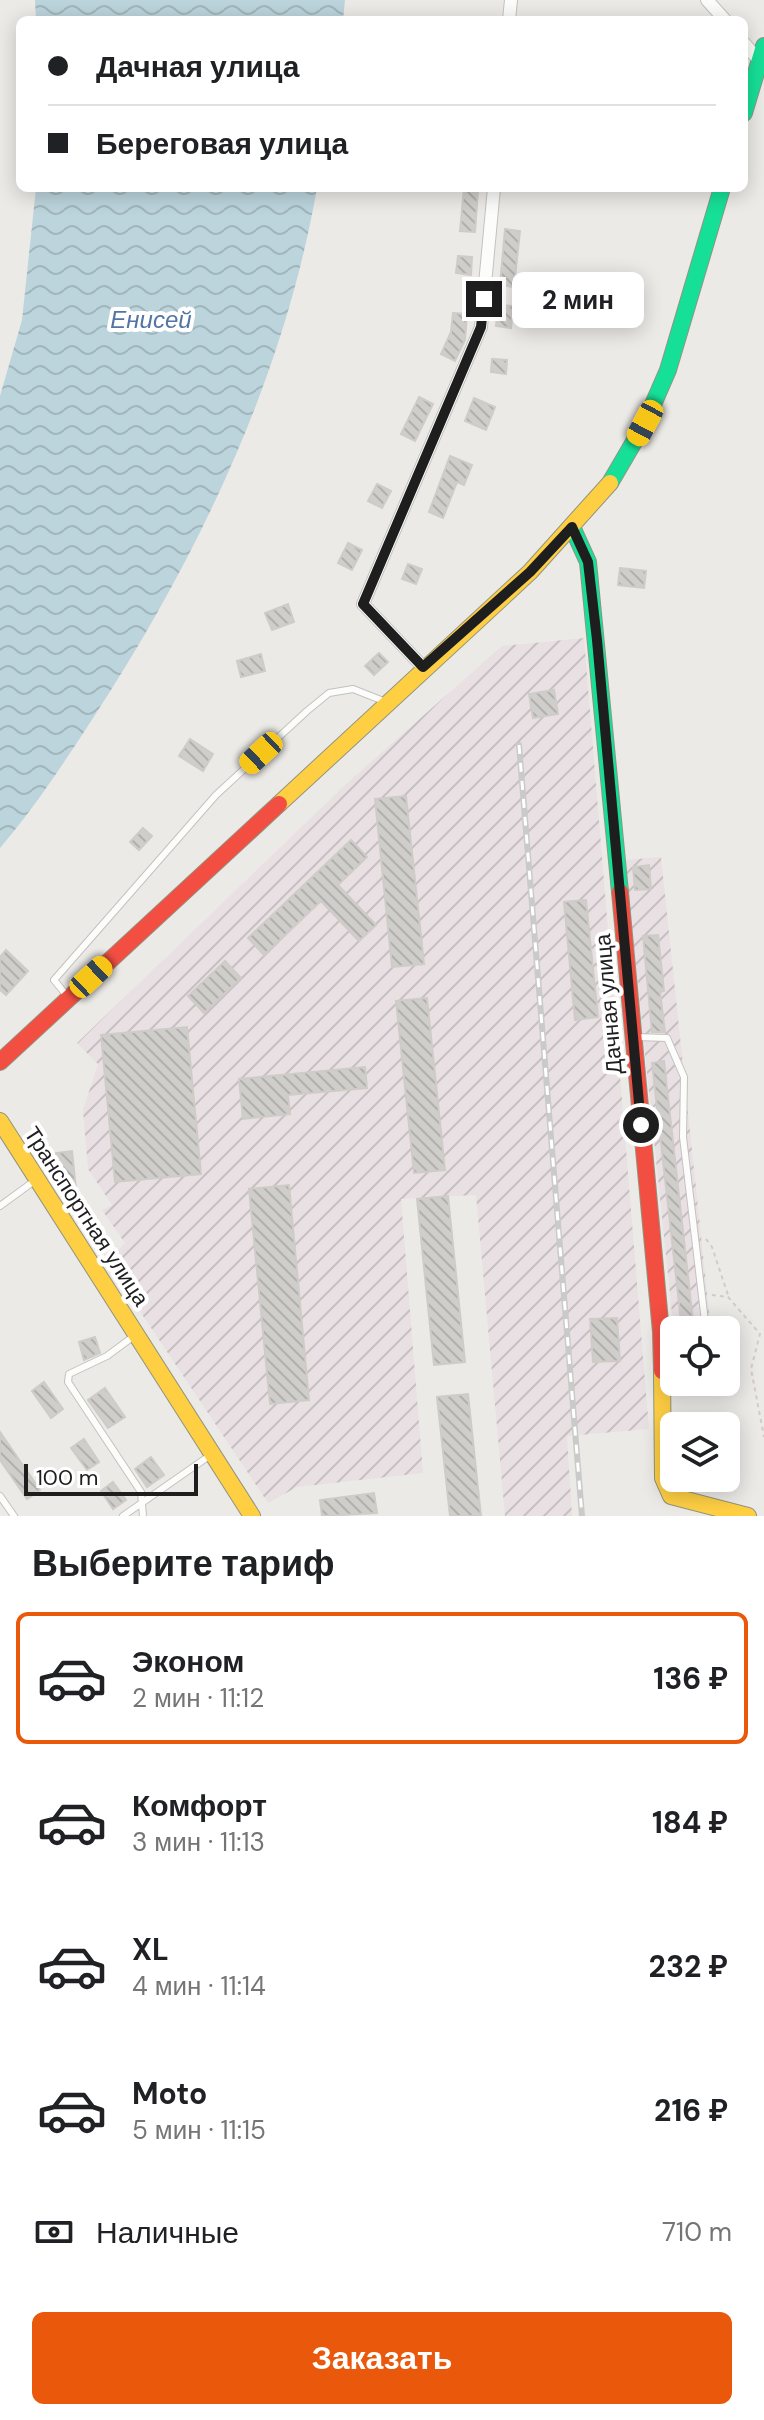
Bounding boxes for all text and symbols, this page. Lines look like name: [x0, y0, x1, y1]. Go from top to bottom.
text: Дачная улица: [96, 47, 299, 86]
text: Береговая улица: [96, 124, 348, 163]
callout: 2 мин: [512, 271, 644, 327]
route end: [466, 281, 502, 317]
text: 2 мин: [542, 283, 614, 317]
water label: Енисей: [110, 304, 192, 335]
car: [623, 396, 667, 450]
car: [235, 728, 287, 778]
street label: Дачная улица: [588, 932, 629, 1075]
car: [65, 952, 117, 1002]
route start: [623, 1107, 659, 1143]
street label: Транспортная улица: [18, 1121, 156, 1312]
map controls: [660, 1316, 740, 1492]
button: locate: [660, 1316, 740, 1396]
button: layers: [660, 1412, 740, 1492]
scale bar: [24, 1460, 198, 1496]
text: 100 m: [36, 1463, 98, 1492]
text: Выберите тариф: [32, 1540, 335, 1587]
icon: car: [36, 1642, 108, 1714]
text: Эконом: [132, 1642, 245, 1681]
text: 136 ₽: [653, 1659, 728, 1698]
text: 2 мин · 11:12: [132, 1681, 264, 1715]
icon: car: [36, 1786, 108, 1858]
text: Комфорт: [132, 1786, 267, 1825]
text: 184 ₽: [652, 1803, 728, 1842]
text: 3 мин · 11:13: [132, 1825, 265, 1859]
icon: car: [36, 1930, 108, 2002]
text: XL: [132, 1930, 169, 1969]
text: 232 ₽: [649, 1947, 728, 1986]
text: 4 мин · 11:14: [132, 1969, 266, 2003]
icon: car: [36, 2074, 108, 2146]
text: Moto: [132, 2074, 207, 2113]
text: 216 ₽: [654, 2091, 728, 2130]
text: 5 мин · 11:15: [132, 2113, 266, 2147]
icon: cash: [32, 2210, 76, 2254]
text: Наличные: [96, 2213, 239, 2252]
text: 710 m: [662, 2215, 732, 2249]
button: Заказать: [32, 2312, 732, 2404]

